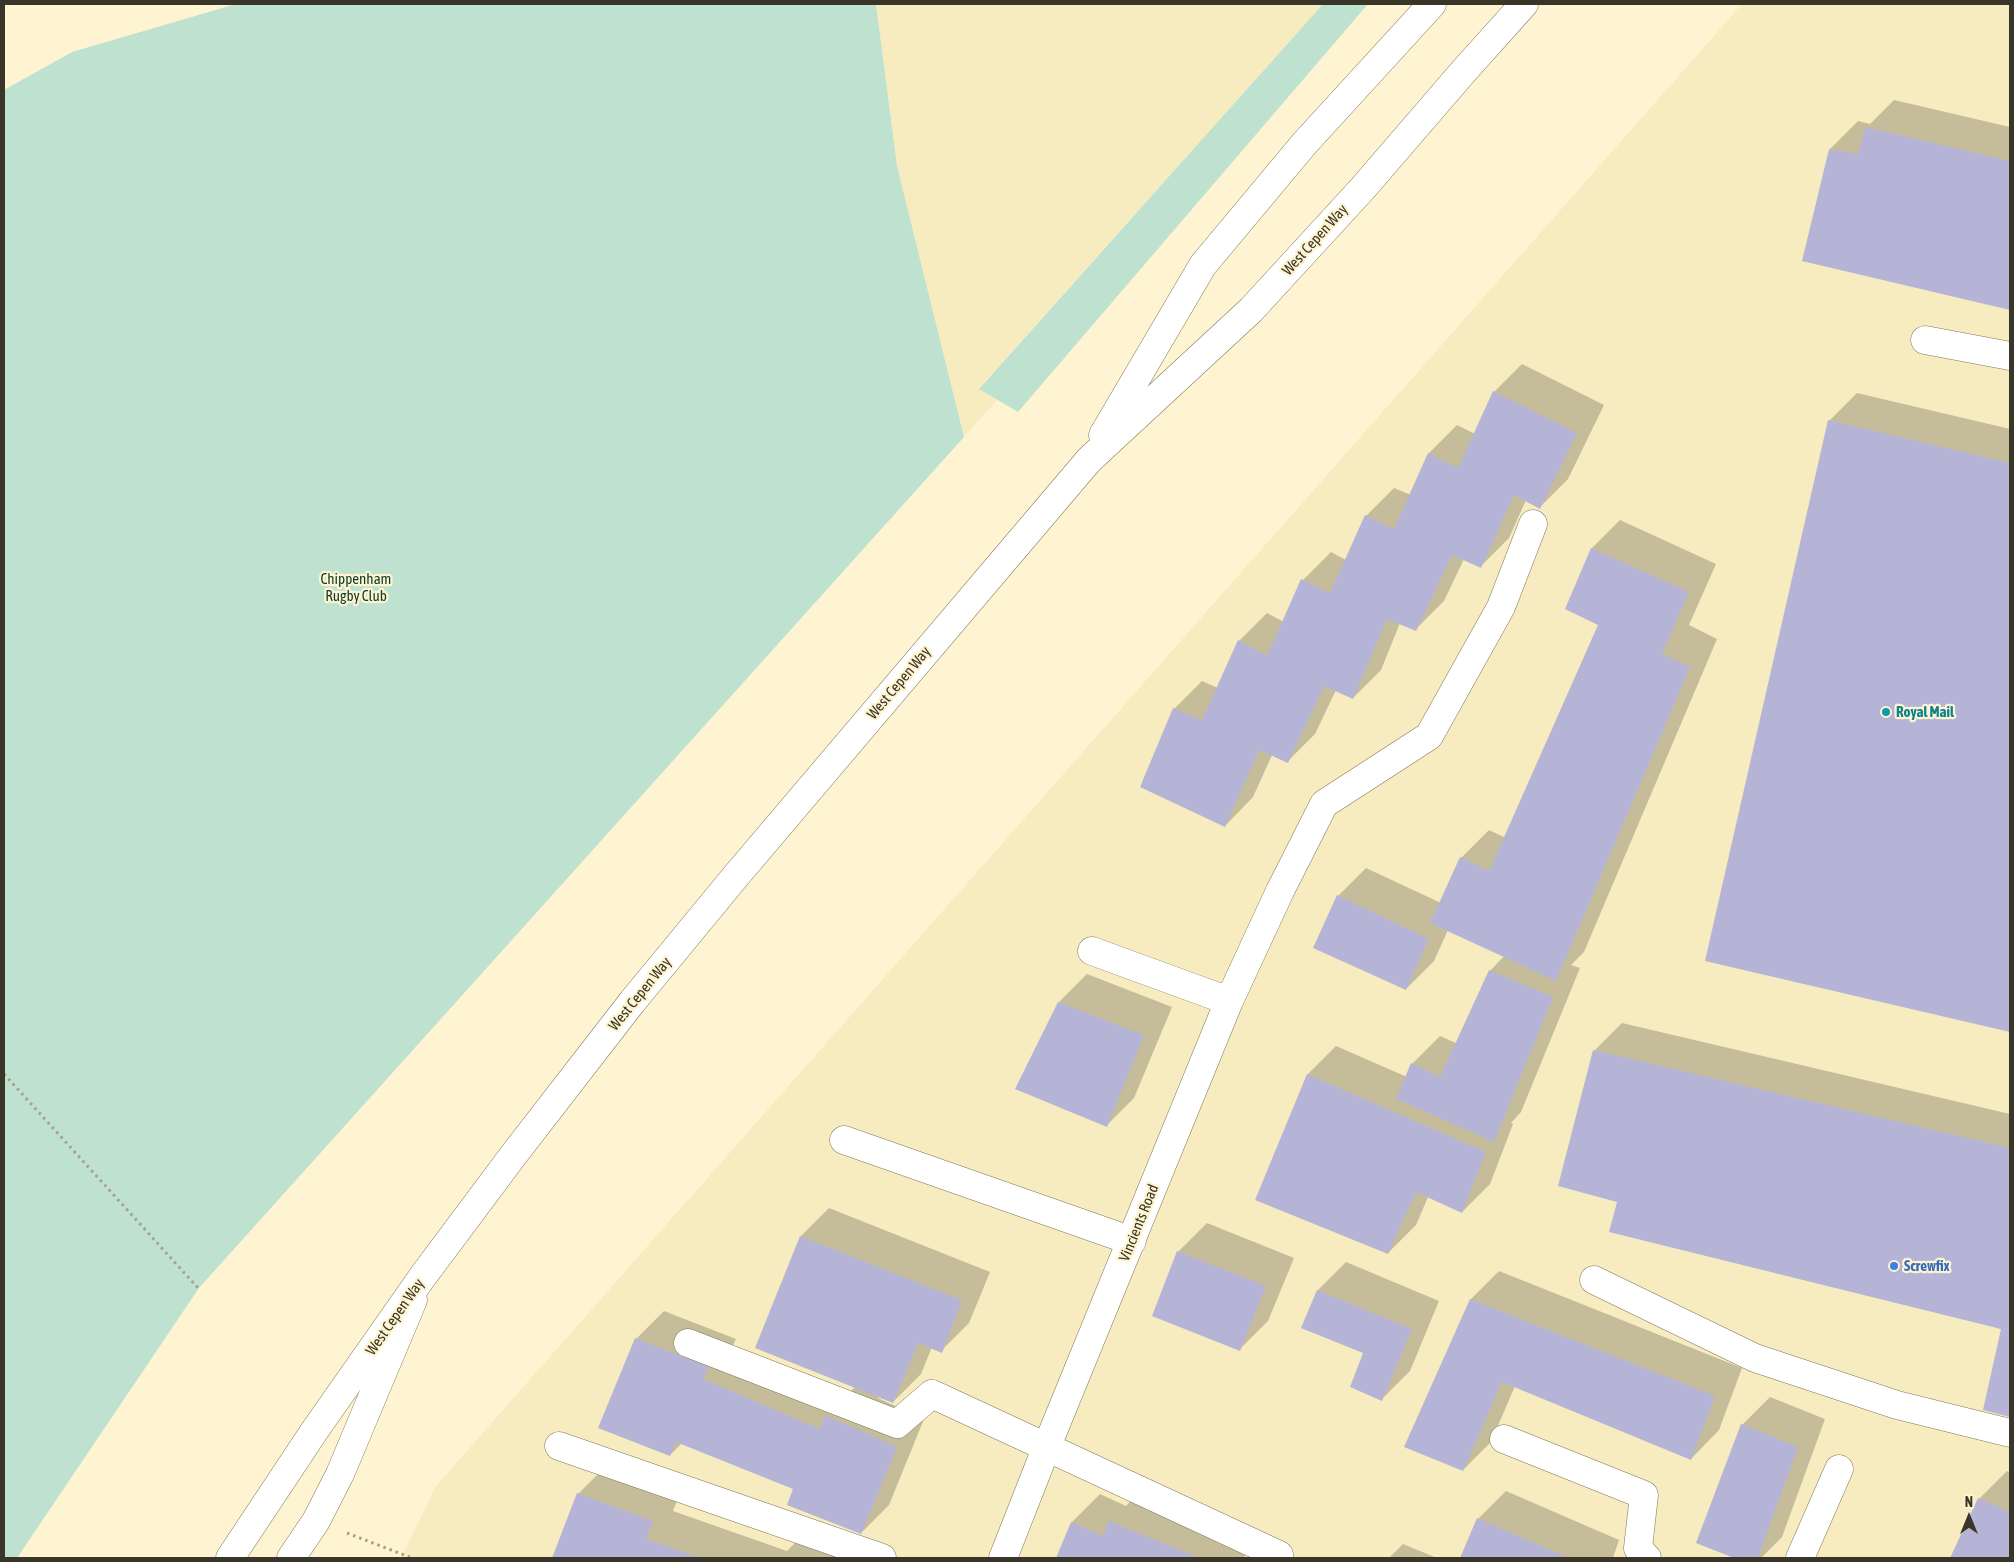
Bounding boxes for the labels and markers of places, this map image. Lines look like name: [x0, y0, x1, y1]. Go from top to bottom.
place label: Royal Mail: [1896, 703, 1954, 721]
marker: Royal Mail: [1880, 706, 1892, 718]
place label: Screwfix: [1904, 1257, 1950, 1275]
marker: Screwfix: [1888, 1260, 1900, 1272]

